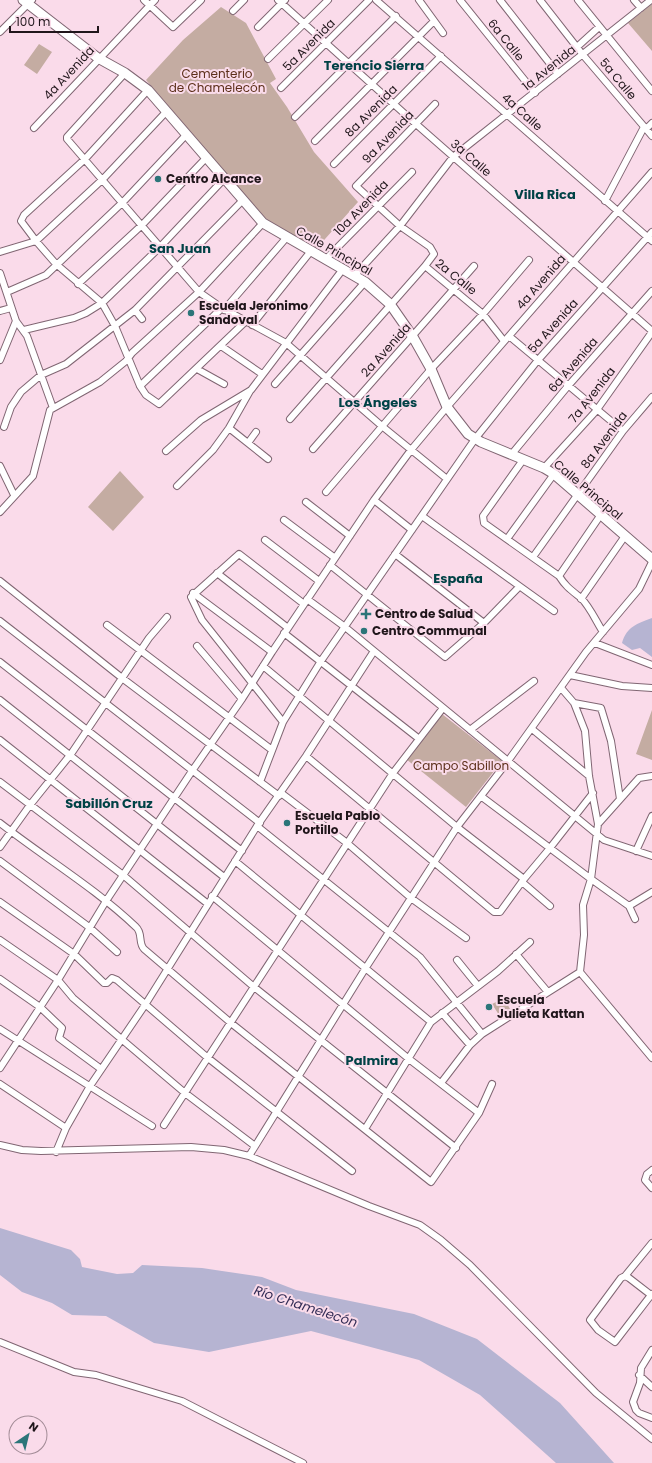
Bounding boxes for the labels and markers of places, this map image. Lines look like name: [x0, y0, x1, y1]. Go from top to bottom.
place label: Centro Alcance: [166, 170, 262, 187]
marker: Centro Alcance: [153, 174, 163, 184]
place label: Escuela Jeronimo Sandoval: [199, 297, 309, 328]
marker: Escuela Jeronimo Sandoval: [186, 308, 196, 318]
place label: Centro de Salud: [375, 605, 473, 622]
marker: Centro de Salud: [360, 608, 372, 620]
place label: Centro Communal: [372, 622, 487, 639]
marker: Centro Communal: [359, 626, 369, 636]
place label: Escuela Pablo Portillo: [295, 807, 380, 838]
marker: Escuela Pablo Portillo: [282, 818, 292, 828]
place label: Escuela Julieta Kattan: [497, 991, 585, 1022]
marker: Escuela Julieta Kattan: [484, 1002, 494, 1012]

